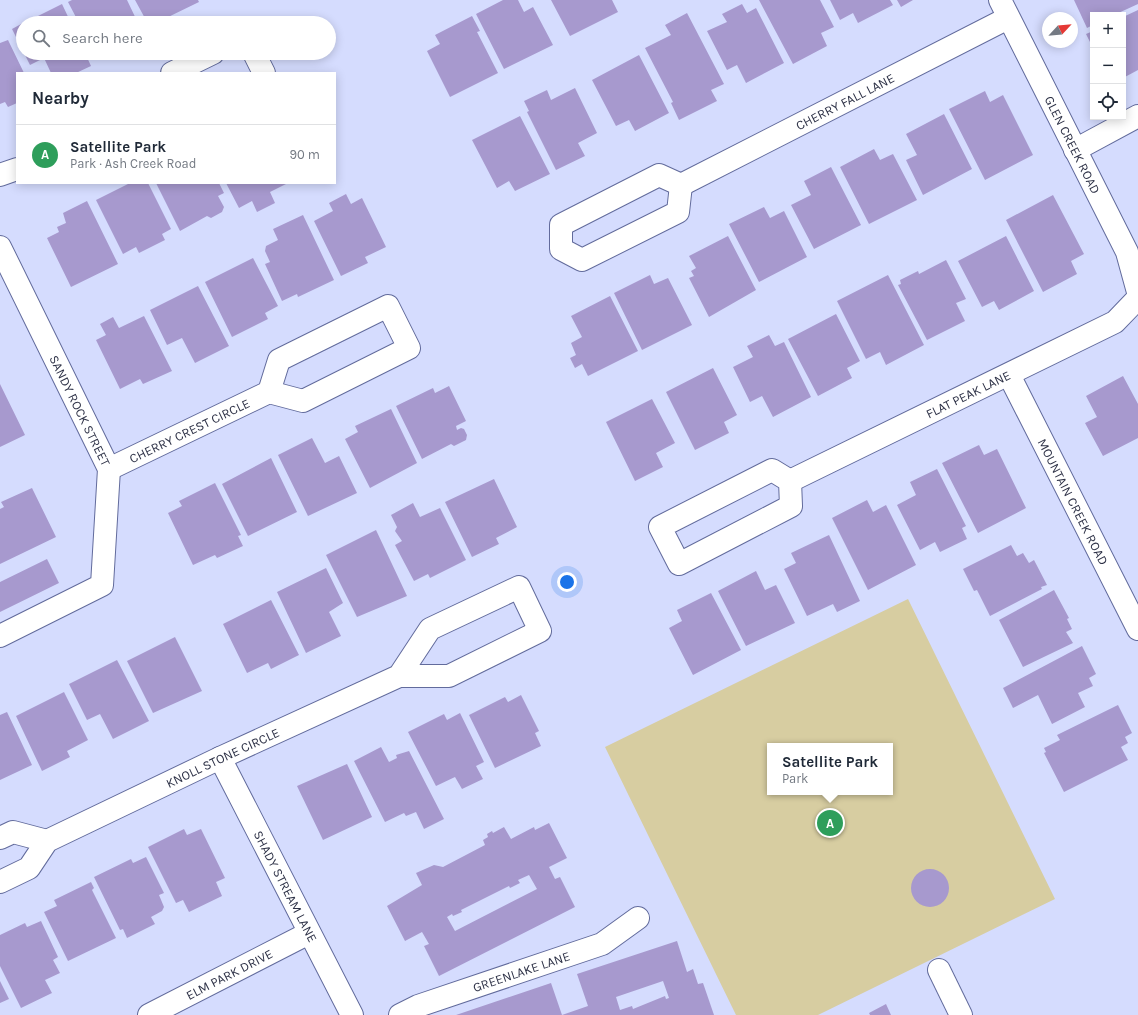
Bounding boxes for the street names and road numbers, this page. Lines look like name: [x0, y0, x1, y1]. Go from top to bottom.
street label: CHERRY FALL LANE: [793, 70, 897, 133]
street label: GLEN CREEK ROAD: [1042, 93, 1104, 196]
street label: SANDY ROCK STREET: [47, 352, 114, 469]
street label: FLAT PEAK LANE: [923, 367, 1013, 421]
street label: CHERRY CREST CIRCLE: [127, 395, 252, 466]
street label: MOUNTAIN CREEK ROAD: [1035, 436, 1112, 567]
street label: KNOLL STONE CIRCLE: [163, 724, 282, 790]
street label: SHADY STREAM LANE: [251, 828, 321, 944]
street label: ELM PARK DRIVE: [183, 946, 275, 1002]
street label: GREENLAKE LANE: [471, 948, 572, 995]

